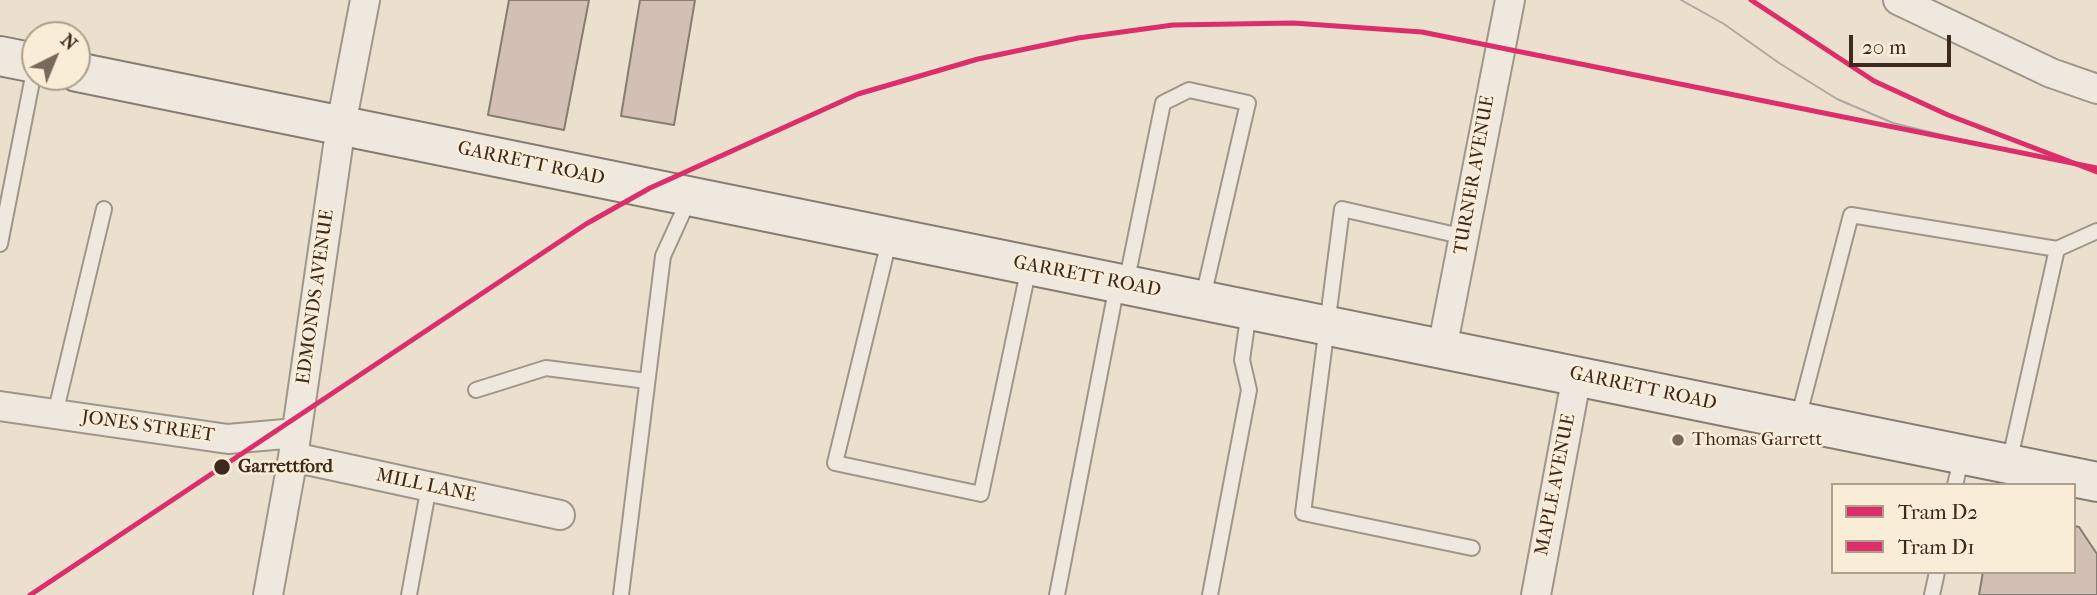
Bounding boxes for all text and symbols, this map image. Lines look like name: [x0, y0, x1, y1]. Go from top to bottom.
north arrow: [21, 21, 91, 91]
scale bar: [1852, 21, 1954, 65]
text: N: [56, 29, 82, 55]
text: 20 m: [1862, 35, 1906, 59]
street label: TURNER AVENUE: [1450, 94, 1500, 256]
street label: GARRETT ROAD: [455, 137, 607, 191]
street label: EDMONDS AVENUE: [292, 208, 340, 386]
street label: GARRETT ROAD: [1011, 252, 1163, 302]
street label: GARRETT ROAD: [1567, 362, 1719, 416]
street label: JONES STREET: [80, 406, 216, 448]
street label: MAPLE AVENUE: [1531, 412, 1581, 558]
place label: Thomas Garrett: [1692, 429, 1822, 451]
marker: Thomas Garrett: [1670, 432, 1686, 448]
place label: Garrettford: [238, 456, 333, 478]
marker: Garrettford: [212, 457, 232, 477]
street label: MILL LANE: [374, 464, 478, 508]
legend: [1831, 483, 2076, 574]
text: Tram D2: [1898, 500, 1978, 524]
text: Tram D1: [1898, 535, 1975, 559]

